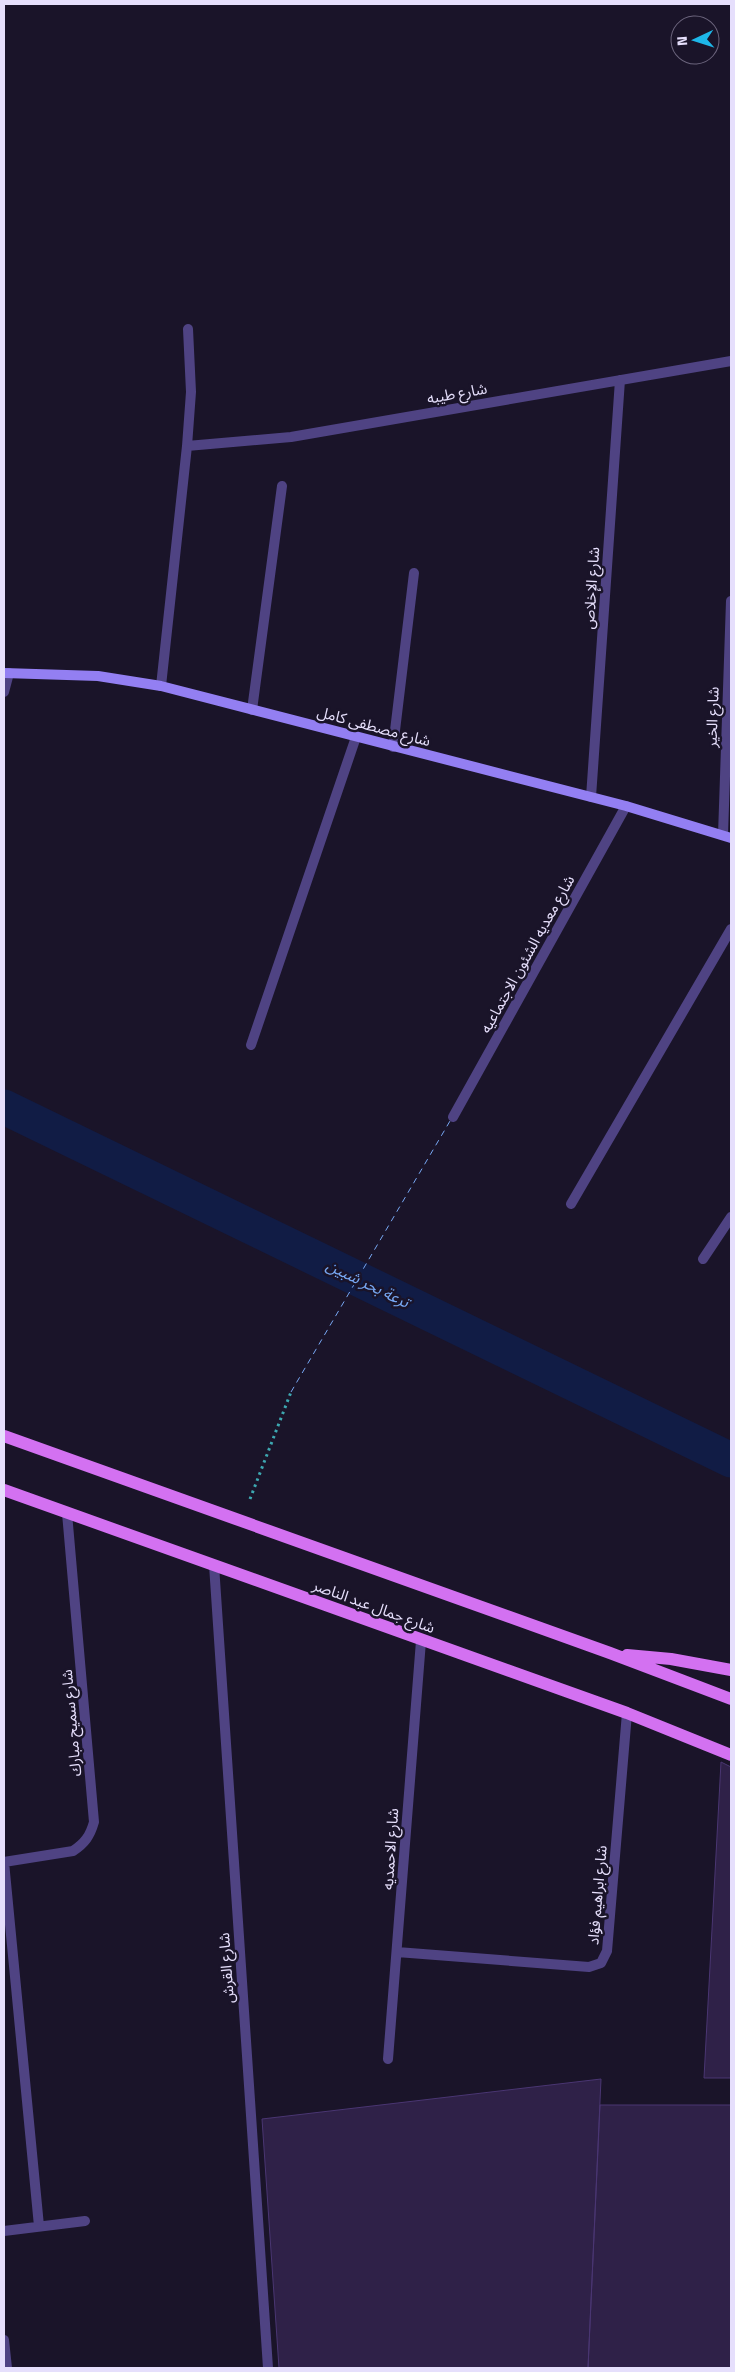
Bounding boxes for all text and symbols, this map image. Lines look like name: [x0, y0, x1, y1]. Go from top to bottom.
north arrow: [670, 15, 720, 65]
text: N: [671, 35, 692, 47]
street label: شارع طيبه: [425, 376, 489, 411]
street label: شارع الإخلاص: [577, 546, 606, 630]
street label: شارع الخير: [699, 686, 726, 749]
street label: شارع مصطفى كامل: [315, 700, 433, 753]
street label: شارع معديه الشئون الاجتماعيه: [474, 871, 581, 1038]
water label: ترعة بحر شبين: [322, 1252, 416, 1315]
street label: شارع جمال عبد الناصر: [308, 1573, 439, 1640]
street label: شارع سميح مبارك: [55, 1668, 88, 1777]
street label: شارع الاحمديه: [376, 1807, 405, 1891]
street label: شارع ابراهيم فؤاد: [581, 1844, 614, 1946]
street label: شارع القرش: [212, 1931, 241, 2004]

